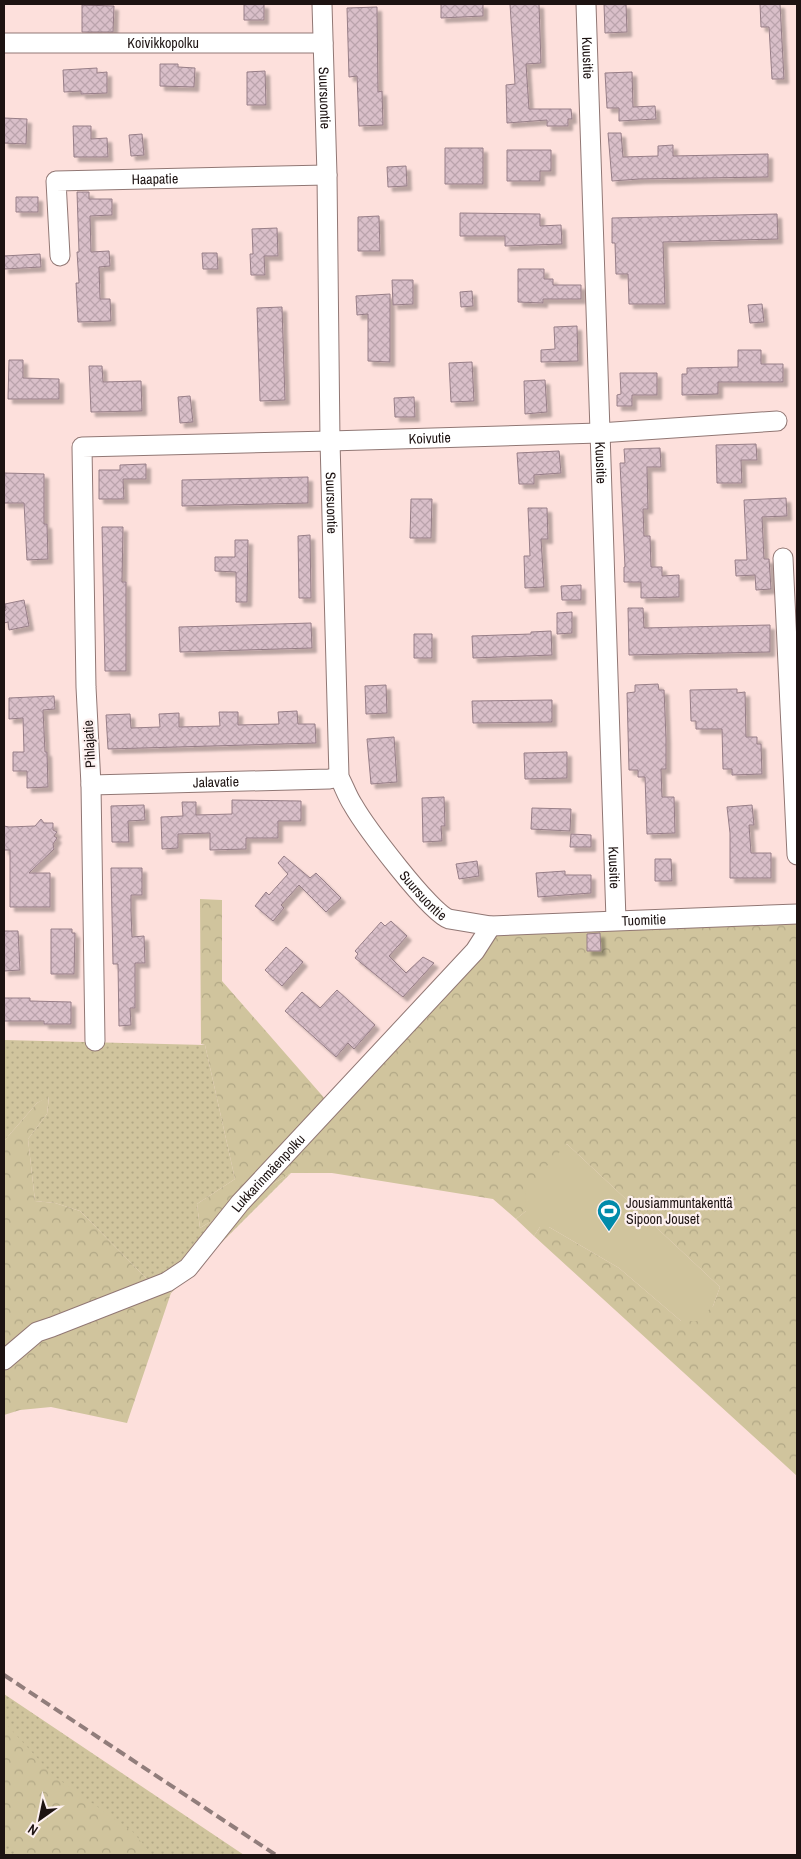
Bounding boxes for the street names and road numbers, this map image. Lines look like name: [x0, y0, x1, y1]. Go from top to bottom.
street label: Koivikkopolku: [127, 34, 199, 52]
street label: Kuusitie: [578, 37, 597, 79]
street label: Suursuontie: [315, 67, 335, 129]
street label: Haapatie: [131, 169, 178, 188]
street label: Koivutie: [408, 428, 451, 448]
street label: Kuusitie: [591, 441, 611, 484]
street label: Suursuontie: [322, 472, 341, 534]
street label: Pihlajatie: [79, 720, 99, 768]
street label: Jalavatie: [193, 772, 239, 791]
street label: Kuusitie: [605, 846, 624, 889]
street label: Suursuontie: [395, 867, 450, 924]
street label: Tuomitie: [621, 910, 666, 930]
street label: Lukkarinmäenpolku: [227, 1130, 309, 1216]

